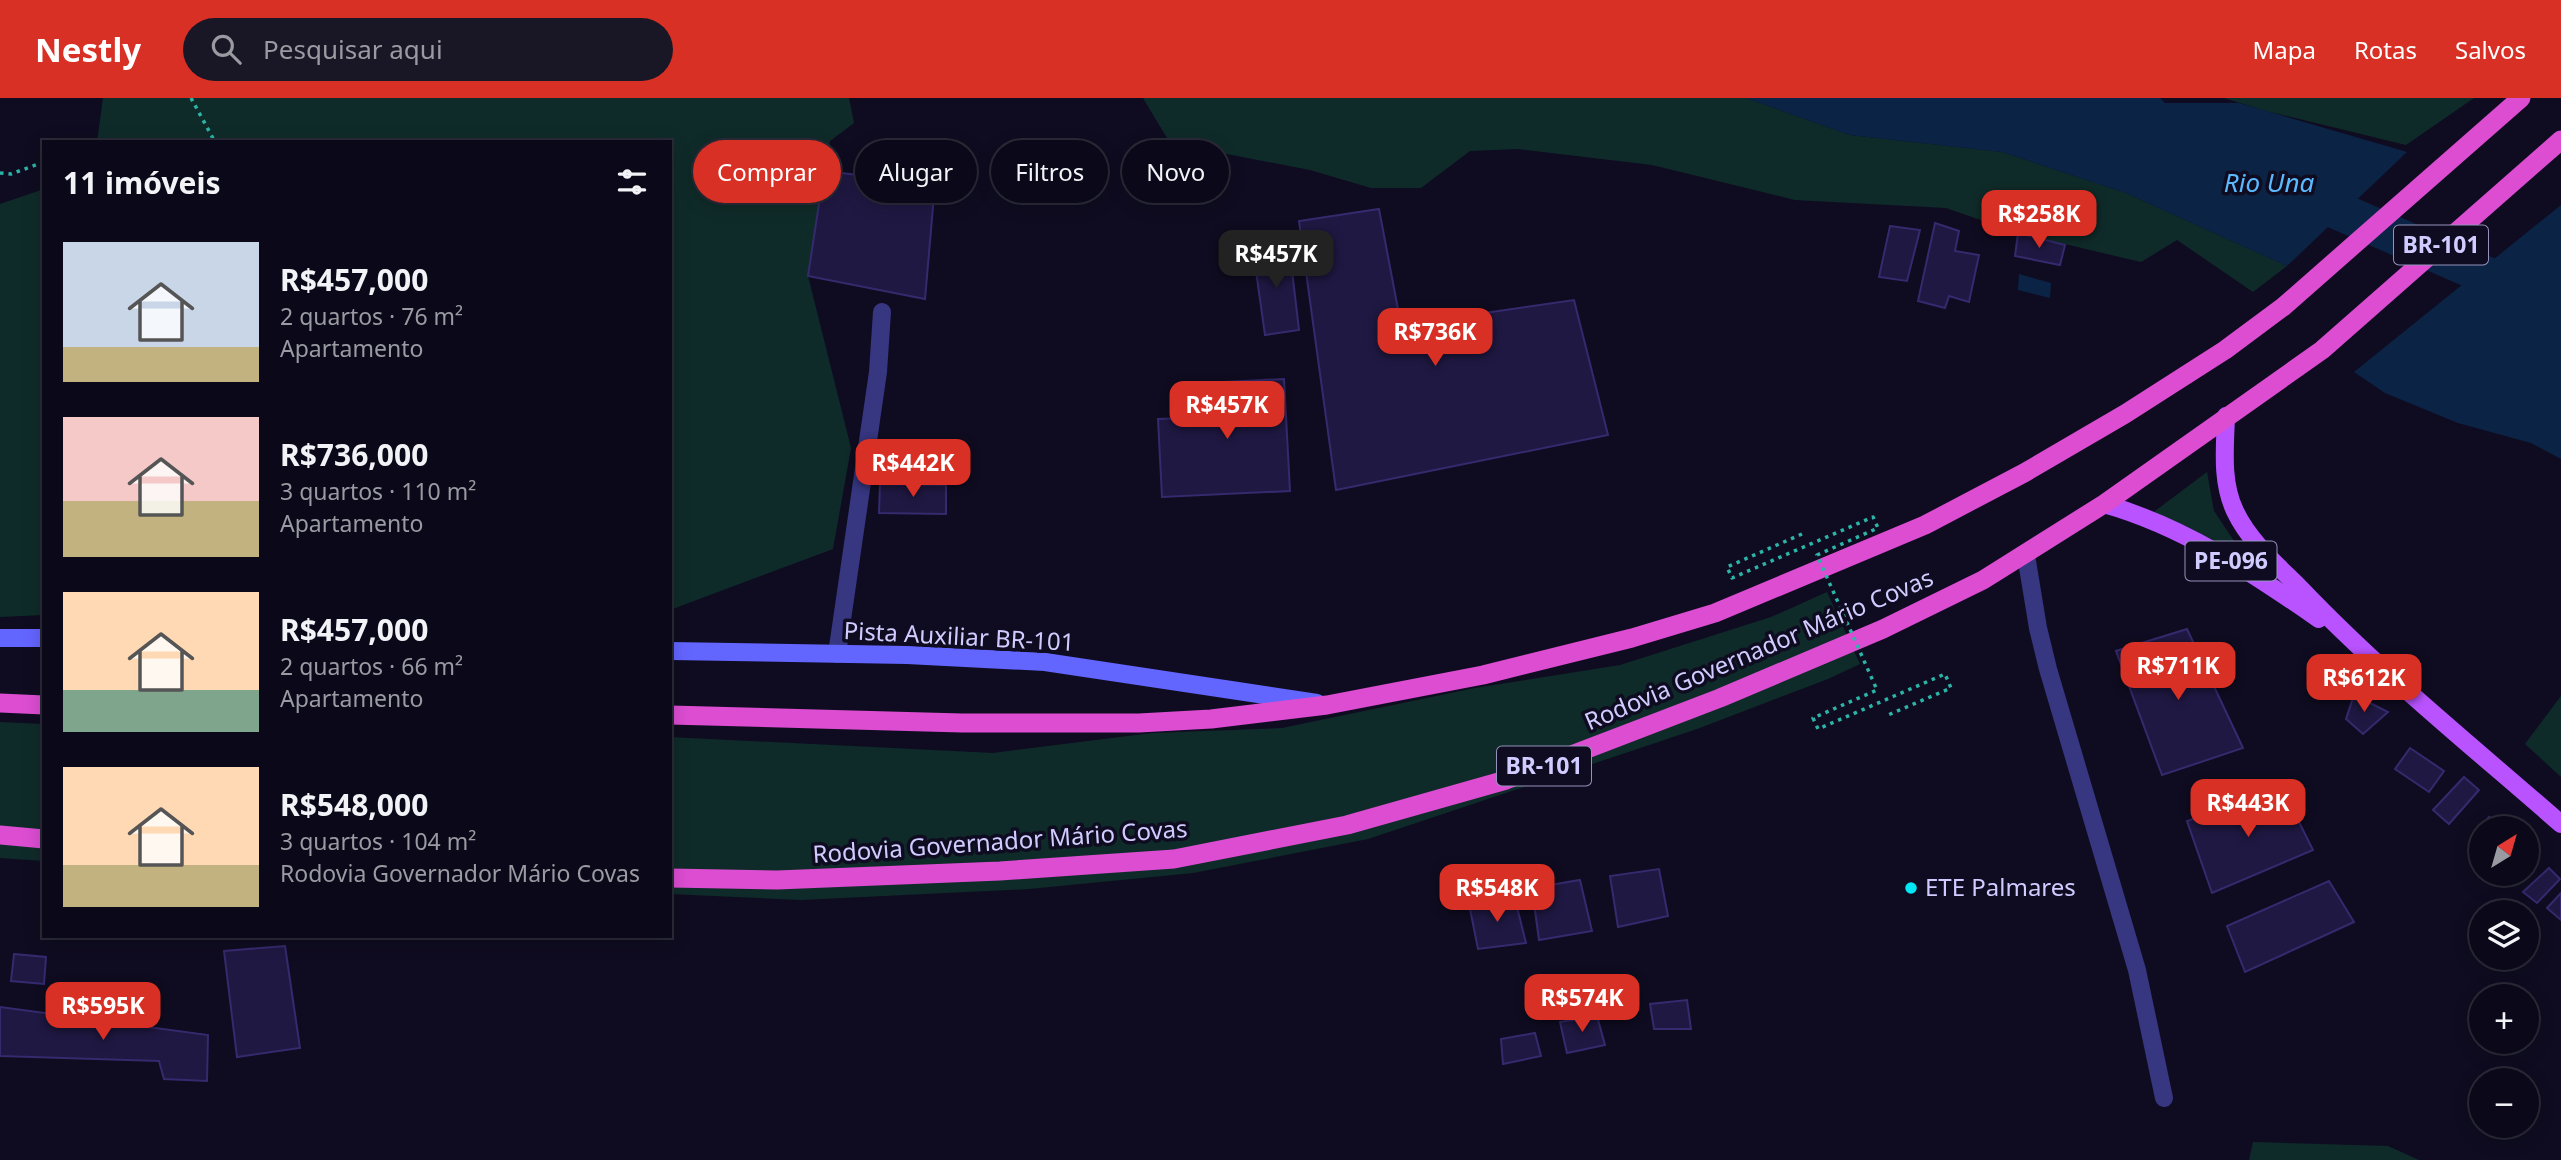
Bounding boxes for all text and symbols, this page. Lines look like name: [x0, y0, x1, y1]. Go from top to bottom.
search box: [183, 18, 673, 81]
text: Nestly: [35, 27, 141, 72]
icon: search: [207, 30, 245, 68]
text: Pesquisar aqui: [263, 31, 443, 67]
text: Mapa: [2252, 33, 2316, 66]
text: Rotas: [2354, 33, 2417, 66]
text: Salvos: [2455, 33, 2526, 66]
chip: Comprar: [693, 140, 841, 203]
chip: Alugar: [855, 140, 977, 203]
chip: Filtros: [991, 140, 1108, 203]
chip: Novo: [1122, 140, 1229, 203]
text: 11 imóveis: [63, 162, 221, 203]
icon: filters: [613, 163, 651, 201]
water label: Rio Una: [2224, 164, 2314, 200]
pin: R$258K: [1982, 190, 2096, 250]
text: R$258K: [1998, 197, 2080, 229]
road number: BR-101: [2394, 226, 2488, 264]
pin: R$457K: [1219, 230, 1333, 290]
text: R$457K: [1235, 237, 1317, 269]
text: R$457,000: [280, 259, 428, 300]
icon: home: [119, 270, 203, 354]
text: 2 quartos · 76 m²: [280, 300, 463, 332]
pin: R$736K: [1378, 308, 1492, 368]
text: R$736K: [1394, 315, 1476, 347]
text: Apartamento: [280, 332, 423, 364]
pin: R$457K: [1170, 382, 1284, 441]
text: R$457K: [1186, 388, 1268, 420]
text: R$736,000: [280, 434, 428, 475]
pin: R$442K: [856, 440, 970, 499]
icon: home: [119, 445, 203, 529]
text: R$442K: [872, 446, 954, 478]
text: 3 quartos · 110 m²: [280, 475, 476, 507]
text: Apartamento: [280, 507, 423, 539]
road number: PE-096: [2186, 542, 2276, 580]
street label: Rodovia Governador Mário Covas: [1579, 560, 1938, 737]
text: R$457,000: [280, 609, 428, 650]
street label: Pista Auxiliar BR-101: [843, 613, 1075, 658]
icon: home: [119, 620, 203, 704]
pin: R$711K: [2121, 642, 2235, 702]
text: R$711K: [2137, 649, 2219, 681]
text: 2 quartos · 66 m²: [280, 650, 463, 682]
pin: R$612K: [2307, 654, 2421, 714]
text: R$612K: [2323, 661, 2405, 693]
text: Apartamento: [280, 682, 423, 714]
road number: BR-101: [1497, 746, 1591, 786]
pin: R$443K: [2191, 780, 2305, 839]
text: R$548,000: [280, 784, 428, 825]
text: R$443K: [2207, 786, 2289, 818]
icon: home: [119, 795, 203, 879]
street label: Rodovia Governador Mário Covas: [811, 811, 1188, 870]
north arrow: [2469, 816, 2539, 886]
map controls: [2469, 816, 2539, 1138]
text: 3 quartos · 104 m²: [280, 825, 476, 857]
text: Rodovia Governador Mário Covas: [280, 857, 640, 889]
pin: R$548K: [1440, 864, 1554, 924]
place label: ETE Palmares: [1925, 870, 2076, 903]
text: R$548K: [1456, 871, 1538, 903]
marker: ETE Palmares: [1903, 880, 1919, 896]
button: layers: [2469, 900, 2539, 970]
pin: R$574K: [1525, 974, 1639, 1034]
text: R$574K: [1541, 981, 1623, 1013]
pin: R$595K: [46, 982, 160, 1042]
button: +: [2469, 984, 2539, 1054]
text: R$595K: [62, 989, 144, 1021]
button: −: [2469, 1068, 2539, 1138]

